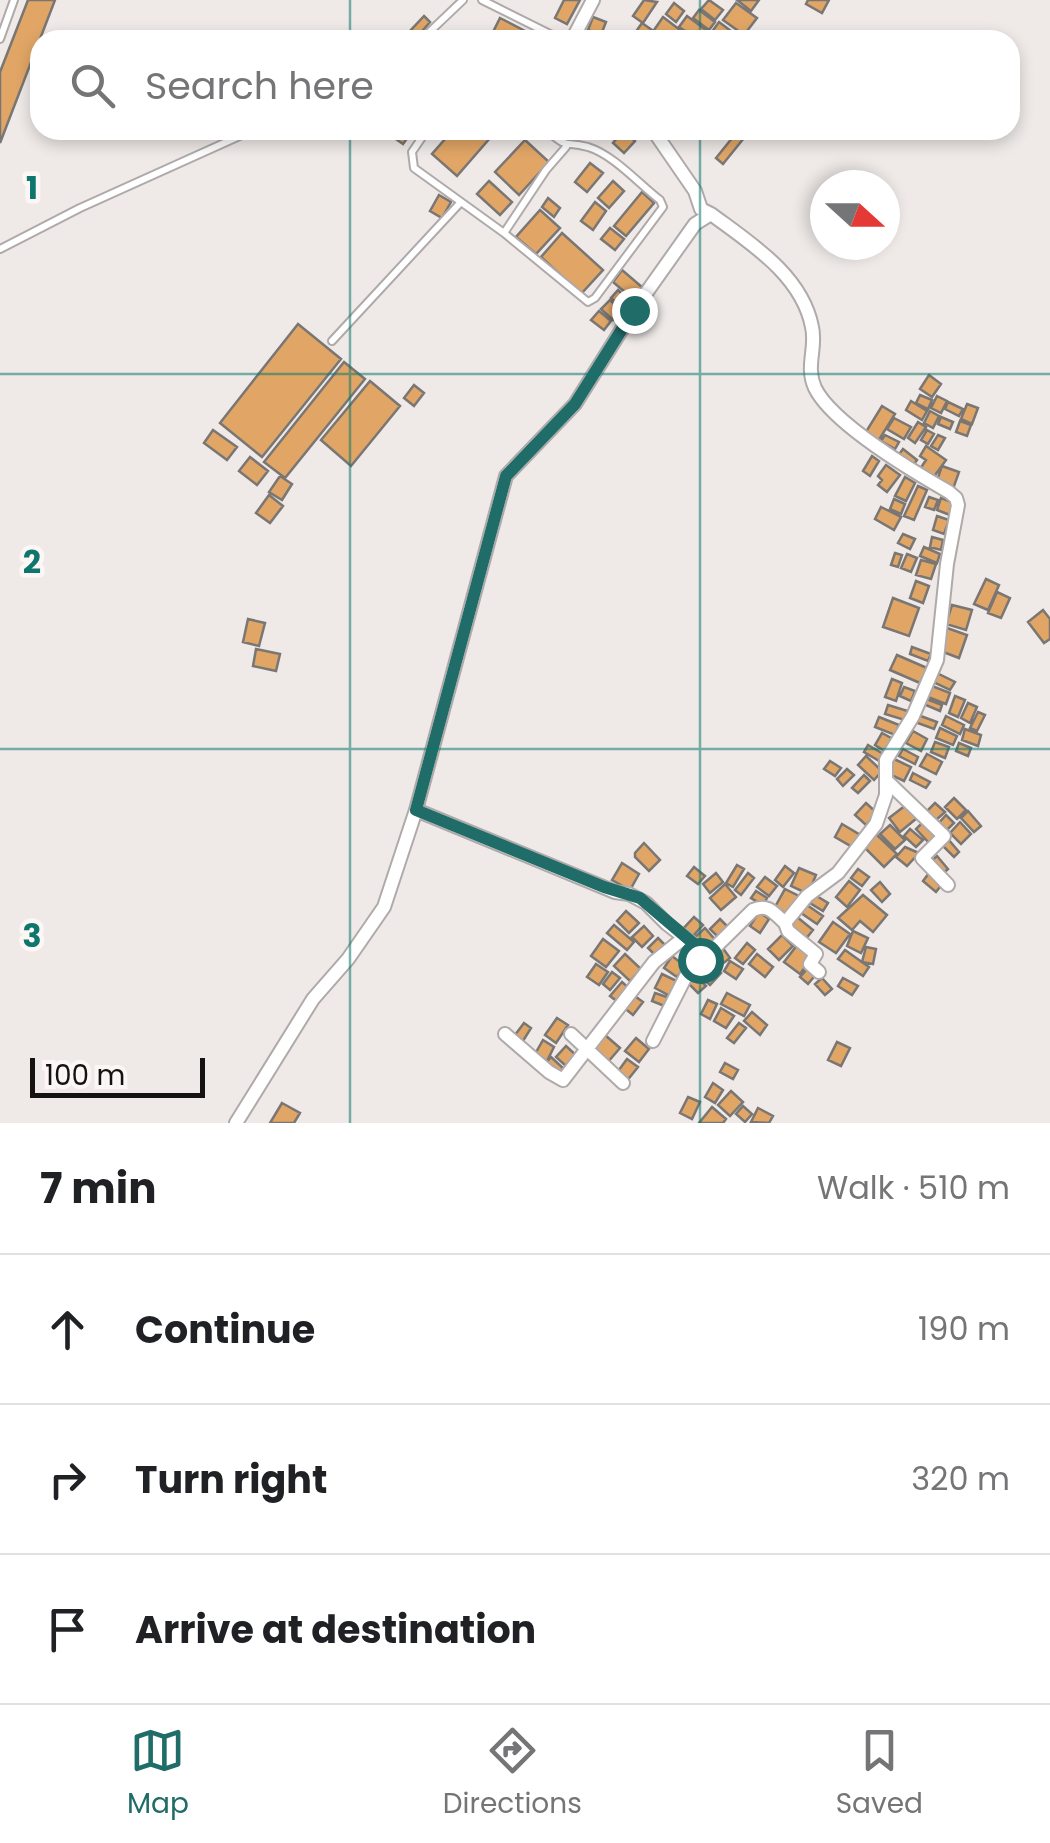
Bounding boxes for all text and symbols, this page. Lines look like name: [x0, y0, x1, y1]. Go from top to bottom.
search box: [30, 30, 1020, 140]
icon: search: [65, 58, 120, 113]
text: Search here: [145, 59, 374, 112]
text: 1: [26, 165, 38, 210]
north arrow: [810, 170, 900, 260]
route end: [612, 288, 658, 334]
text: 2: [23, 539, 41, 584]
text: 3: [22, 913, 42, 958]
route start: [678, 938, 724, 984]
scale bar: [30, 1053, 205, 1098]
text: 100 m: [45, 1056, 125, 1095]
text: 7 min: [40, 1159, 157, 1218]
text: Walk · 510 m: [817, 1165, 1010, 1210]
icon: ahead: [40, 1302, 95, 1357]
text: Continue: [135, 1303, 315, 1356]
text: 190 m: [918, 1306, 1010, 1351]
icon: right: [40, 1452, 95, 1507]
text: Turn right: [135, 1453, 327, 1506]
text: 320 m: [911, 1456, 1010, 1501]
icon: arrive: [40, 1602, 95, 1657]
text: Arrive at destination: [135, 1603, 536, 1656]
tab: Map: [127, 1723, 189, 1825]
tab: Directions: [443, 1723, 582, 1825]
tab: Saved: [836, 1723, 923, 1825]

